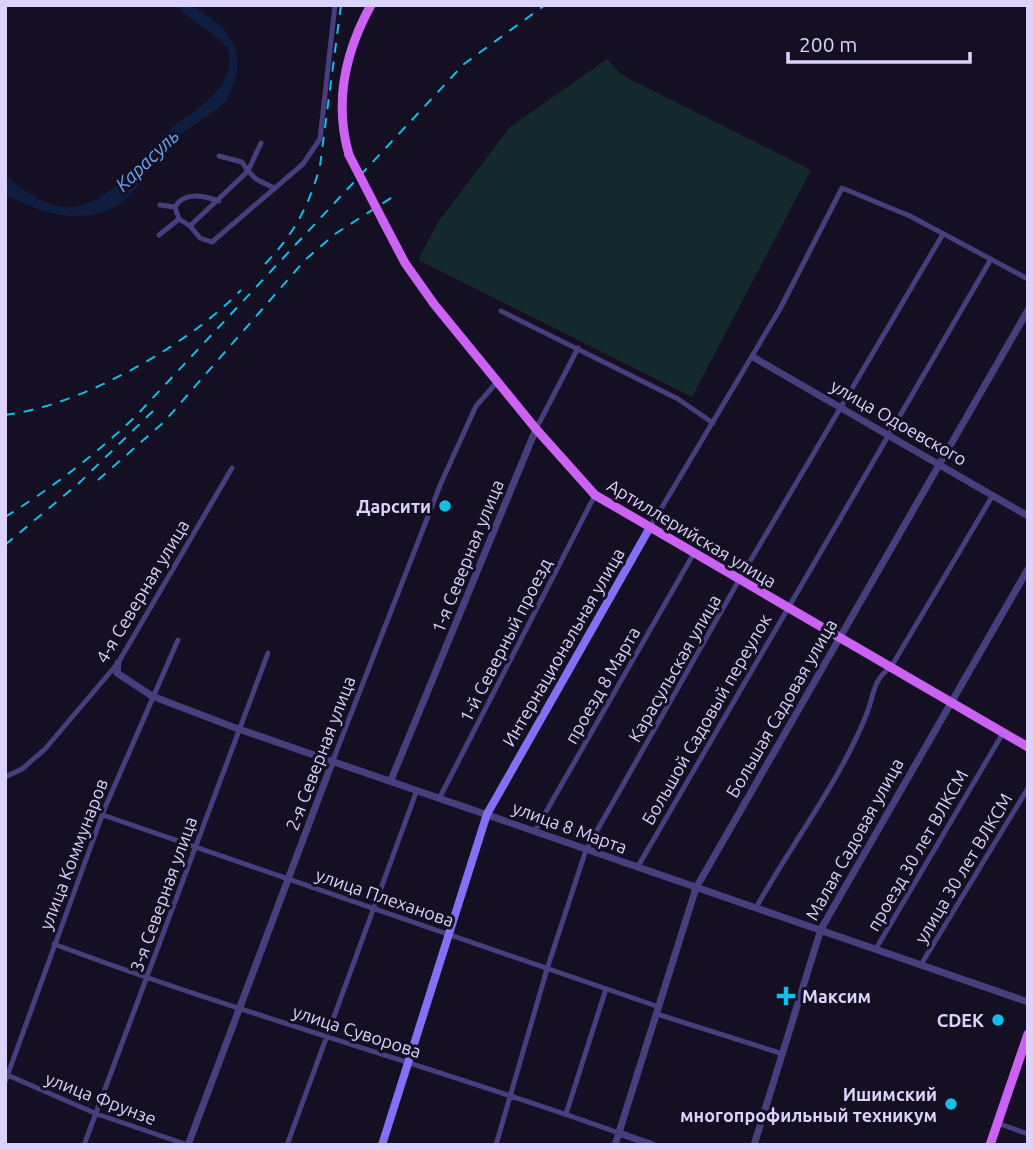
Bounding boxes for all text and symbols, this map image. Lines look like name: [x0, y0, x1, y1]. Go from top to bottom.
scale bar: [788, 21, 970, 65]
text: 200 m: [799, 32, 857, 56]
water label: Карасуль: [111, 124, 183, 196]
street label: улица Одоевского: [827, 375, 971, 469]
street label: Артиллерийская улица: [604, 475, 780, 591]
street label: 1-я Северная улица: [427, 477, 507, 635]
place label: Дарсити: [356, 496, 431, 516]
marker: Дарсити: [437, 498, 453, 514]
street label: 4-я Северная улица: [91, 516, 193, 666]
street label: Интернациональная улица: [498, 544, 628, 750]
street label: 1-й Северный проезд: [455, 555, 555, 725]
street label: Карасульская улица: [624, 591, 724, 745]
street label: Большой Садовый переулок: [637, 610, 775, 828]
street label: Большая Садовая улица: [722, 615, 840, 801]
street label: проезд 8 Марта: [560, 623, 644, 747]
street label: 2-я Северная улица: [281, 673, 359, 833]
street label: Малая Садовая улица: [801, 755, 907, 923]
street label: проезд 30 лет ВЛКСМ: [863, 766, 971, 934]
street label: улица Коммунаров: [35, 776, 111, 932]
street label: улица 30 лет ВЛКСМ: [910, 789, 1016, 947]
street label: улица 8 Марта: [510, 797, 630, 857]
street label: 3-я Северная улица: [126, 814, 200, 974]
street label: улица Плеханова: [313, 864, 457, 930]
marker: Максим: [776, 986, 796, 1006]
place label: Максим: [802, 986, 871, 1006]
street label: улица Суворова: [290, 1001, 424, 1061]
place label: CDEK: [937, 1010, 984, 1030]
marker: CDEK: [990, 1012, 1006, 1028]
street label: улица Фрунзе: [43, 1068, 159, 1128]
place label: Ишимский многопрофильный техникум: [680, 1084, 937, 1125]
marker: Ишимский многопрофильный техникум: [943, 1096, 959, 1112]

